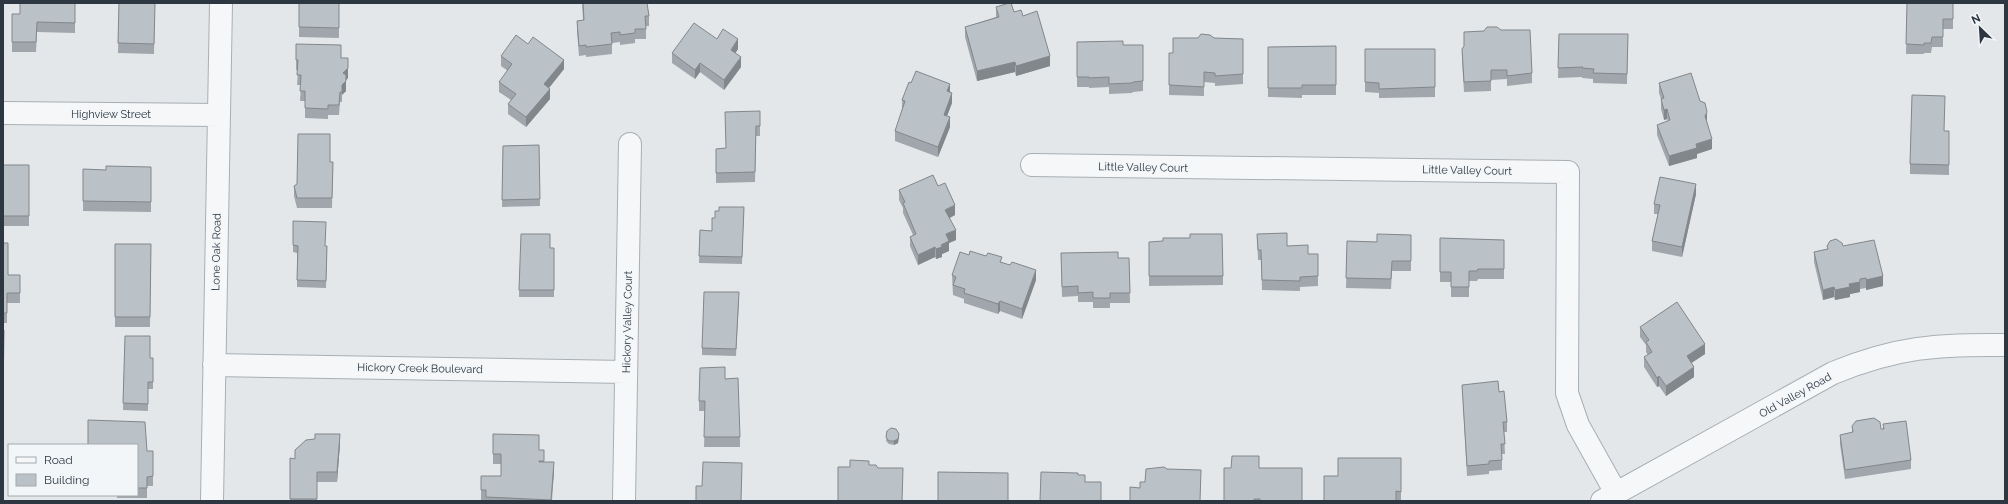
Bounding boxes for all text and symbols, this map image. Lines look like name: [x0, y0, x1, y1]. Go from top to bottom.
north arrow: [1960, 8, 2000, 48]
text: N: [1969, 12, 1983, 27]
street label: Highview Street: [71, 108, 151, 121]
street label: Little Valley Court: [1098, 160, 1188, 175]
street label: Little Valley Court: [1422, 163, 1512, 178]
street label: Lone Oak Road: [209, 213, 224, 291]
street label: Hickory Valley Court: [620, 270, 635, 373]
street label: Hickory Creek Boulevard: [357, 361, 483, 376]
street label: Old Valley Road: [1757, 370, 1834, 421]
legend: [8, 444, 138, 496]
text: Road: [44, 453, 73, 467]
text: Building: [44, 473, 90, 487]

